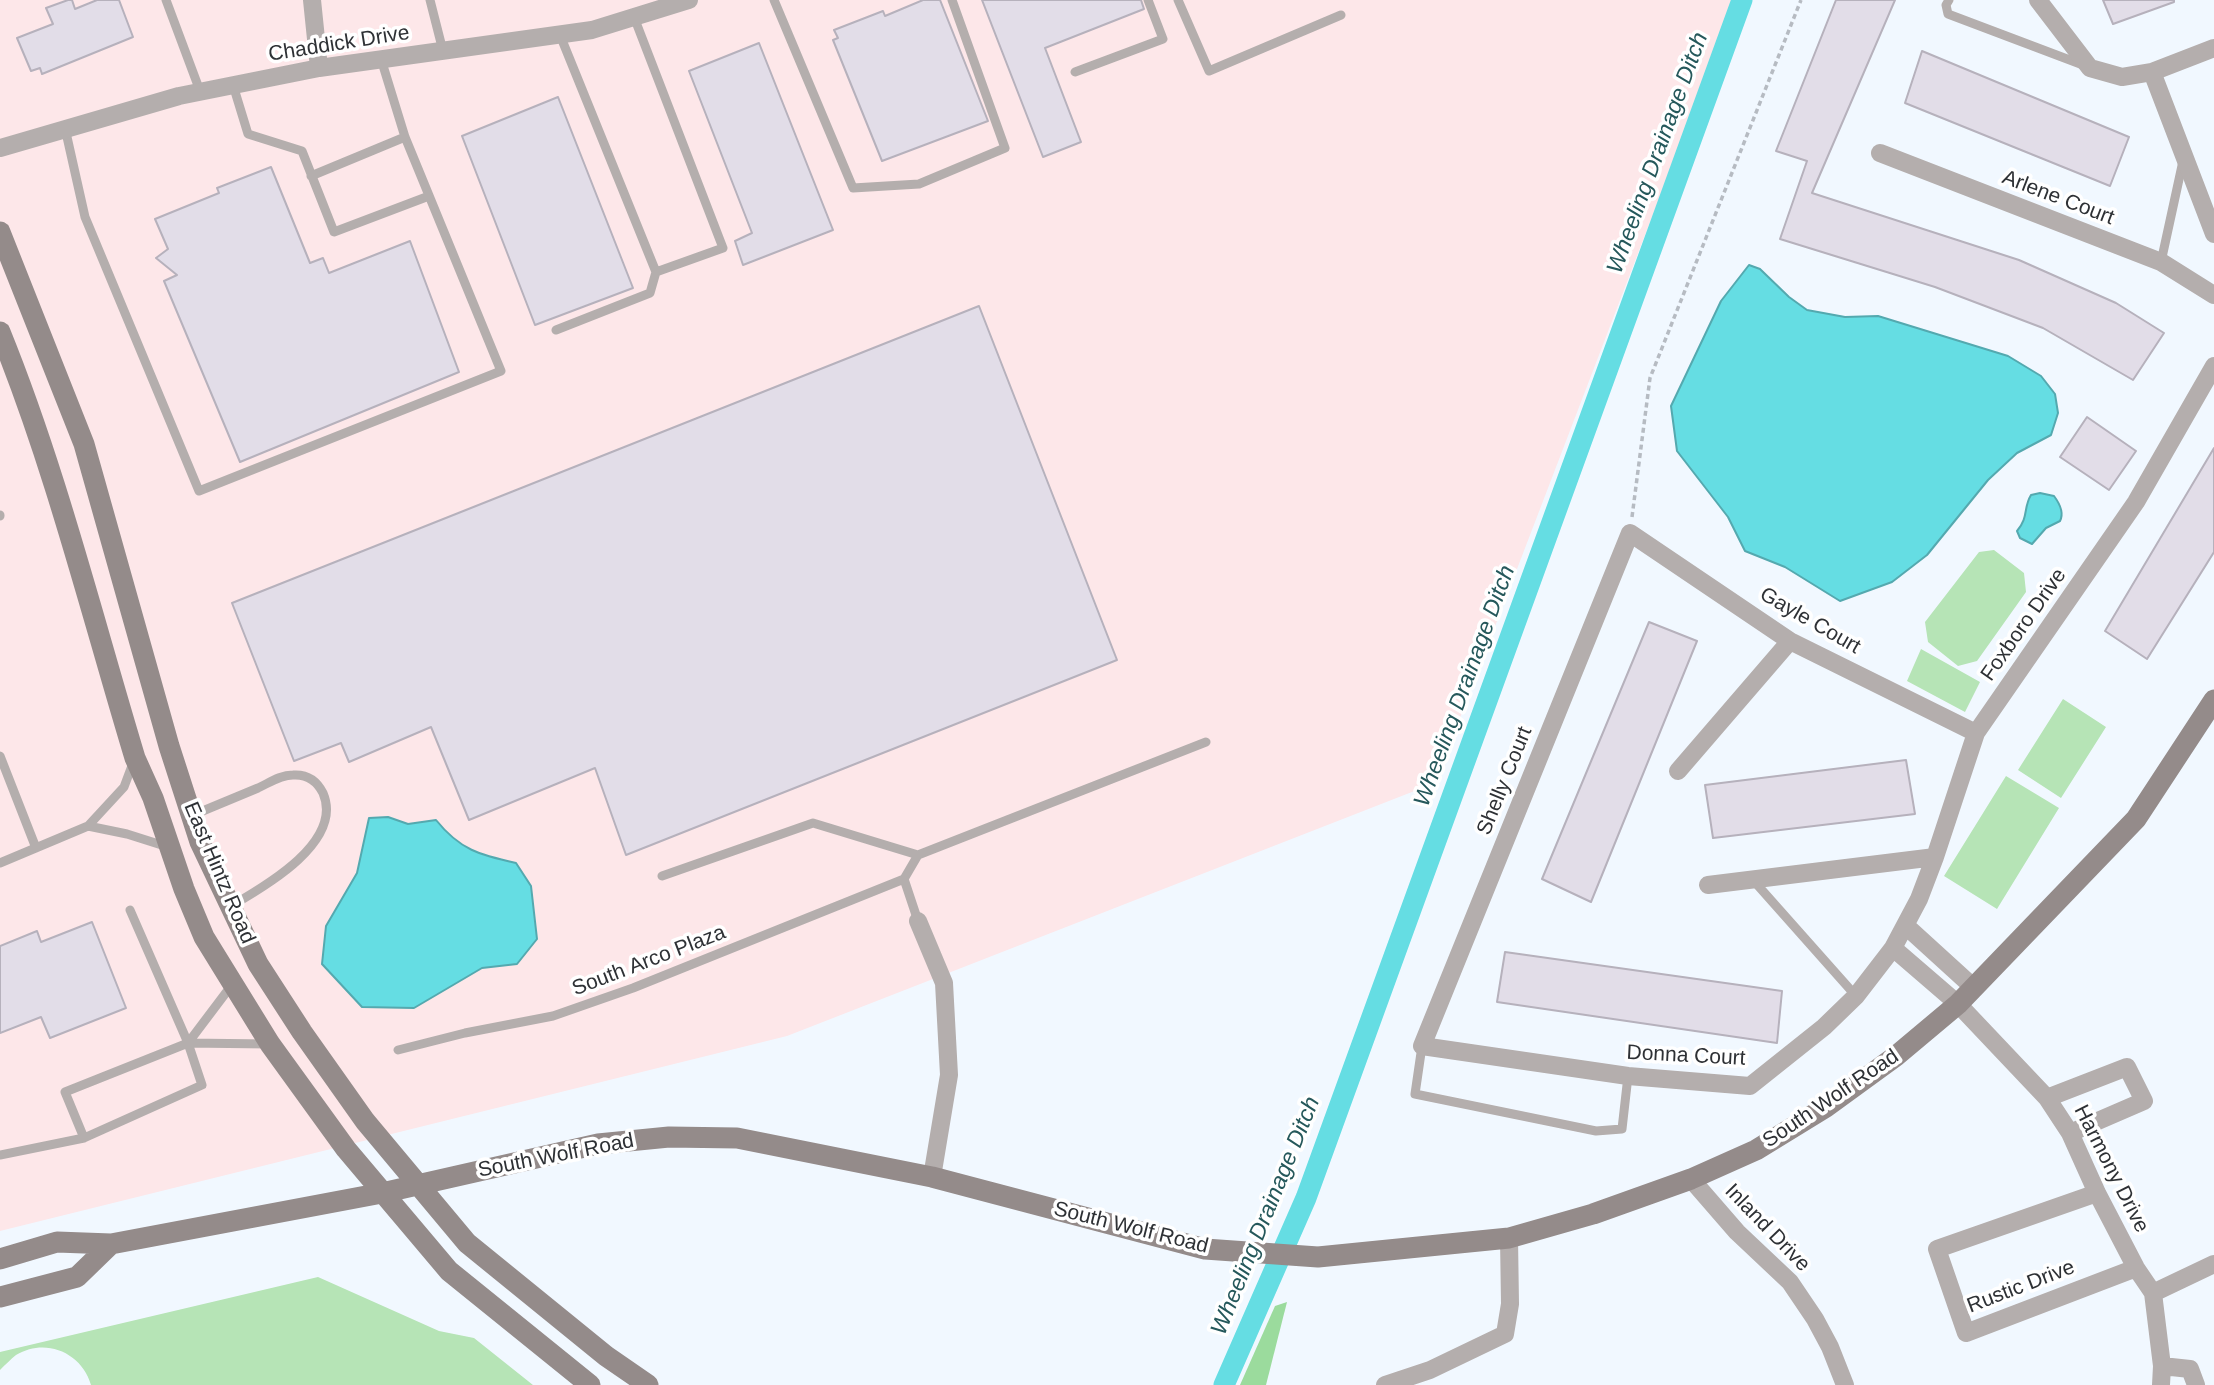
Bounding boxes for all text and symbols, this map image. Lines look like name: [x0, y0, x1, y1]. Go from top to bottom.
street label: Chaddick Drive: [267, 20, 411, 68]
water label: Wheeling Drainage Ditch: [1602, 29, 1714, 277]
street label: Arlene Court: [1998, 165, 2118, 231]
water label: Wheeling Drainage Ditch: [1409, 562, 1521, 810]
street label: Foxboro Drive: [1976, 564, 2072, 686]
street label: Gayle Court: [1755, 582, 1865, 660]
street label: Shelly Court: [1472, 723, 1538, 839]
street label: East Hintz Road: [178, 798, 260, 948]
street label: South Arco Plaza: [569, 920, 729, 1002]
street label: Donna Court: [1626, 1040, 1746, 1072]
street label: South Wolf Road: [1758, 1044, 1904, 1154]
water label: Wheeling Drainage Ditch: [1206, 1093, 1326, 1339]
street label: Harmony Drive: [2068, 1101, 2154, 1237]
street label: South Wolf Road: [476, 1129, 636, 1183]
street label: Inland Drive: [1719, 1179, 1815, 1277]
street label: South Wolf Road: [1051, 1197, 1211, 1259]
street label: Rustic Drive: [1964, 1255, 2078, 1319]

